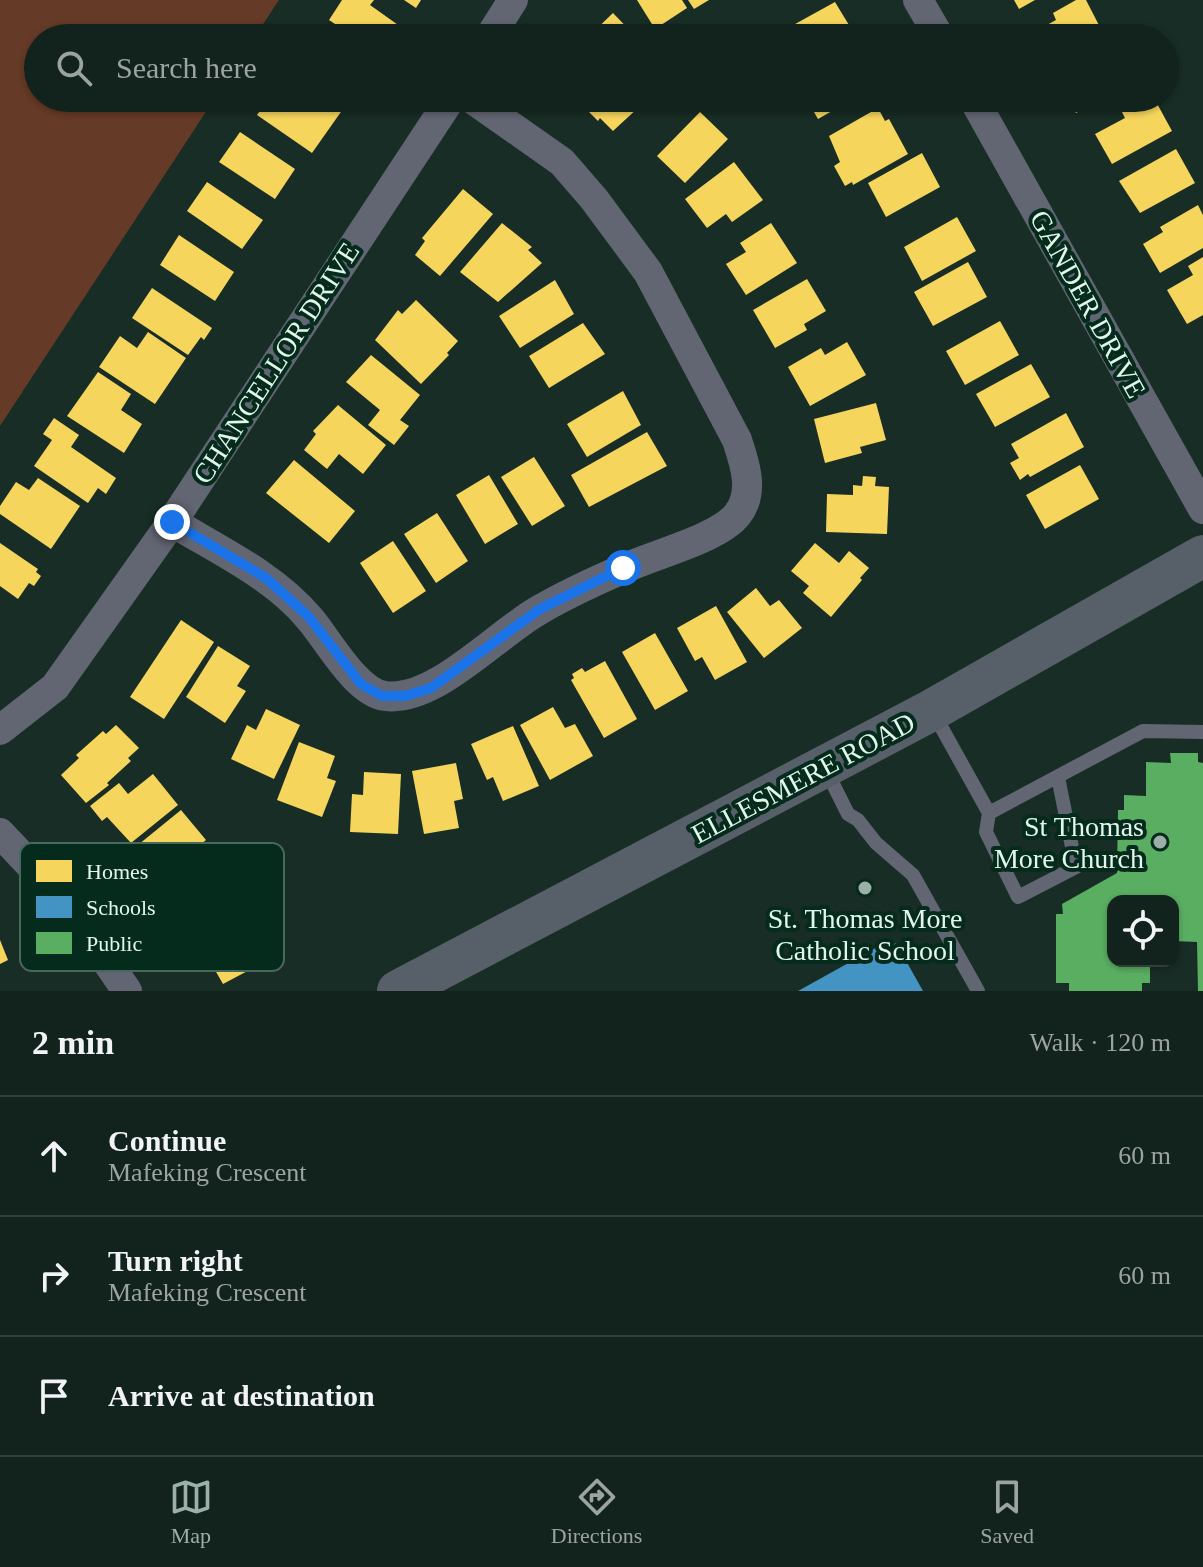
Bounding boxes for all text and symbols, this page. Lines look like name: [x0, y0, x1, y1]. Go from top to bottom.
search box: [24, 24, 1179, 112]
icon: search: [52, 46, 96, 90]
text: Search here: [116, 51, 257, 84]
street label: GANDER DRIVE: [1024, 205, 1152, 403]
street label: CHANCELLOR DRIVE: [187, 237, 365, 489]
route end: [154, 504, 190, 540]
route start: [605, 550, 641, 586]
street label: ELLESMERE ROAD: [686, 706, 920, 850]
place label: St Thomas More Church: [994, 811, 1144, 874]
marker: St Thomas More Church: [1151, 833, 1169, 851]
legend: [20, 843, 284, 971]
text: Homes: [86, 859, 148, 884]
marker: St. Thomas More Catholic School: [856, 879, 874, 897]
text: Schools: [86, 895, 156, 920]
map controls: [1107, 895, 1179, 967]
button: locate: [1107, 895, 1179, 967]
place label: St. Thomas More Catholic School: [768, 903, 962, 966]
text: Public: [86, 931, 142, 956]
text: 2 min: [32, 1024, 114, 1061]
text: Walk · 120 m: [1029, 1028, 1171, 1057]
text: Continue: [108, 1124, 226, 1157]
icon: ahead: [32, 1134, 76, 1178]
text: 60 m: [1118, 1141, 1171, 1170]
text: Mafeking Crescent: [108, 1158, 307, 1187]
text: Turn right: [108, 1244, 243, 1277]
icon: right: [32, 1254, 76, 1298]
text: 60 m: [1118, 1261, 1171, 1290]
text: Mafeking Crescent: [108, 1278, 307, 1307]
icon: arrive: [32, 1374, 76, 1418]
text: Arrive at destination: [108, 1379, 375, 1412]
tab: Map: [169, 1475, 213, 1549]
tab: Directions: [551, 1475, 642, 1549]
tab: Saved: [980, 1475, 1034, 1549]

